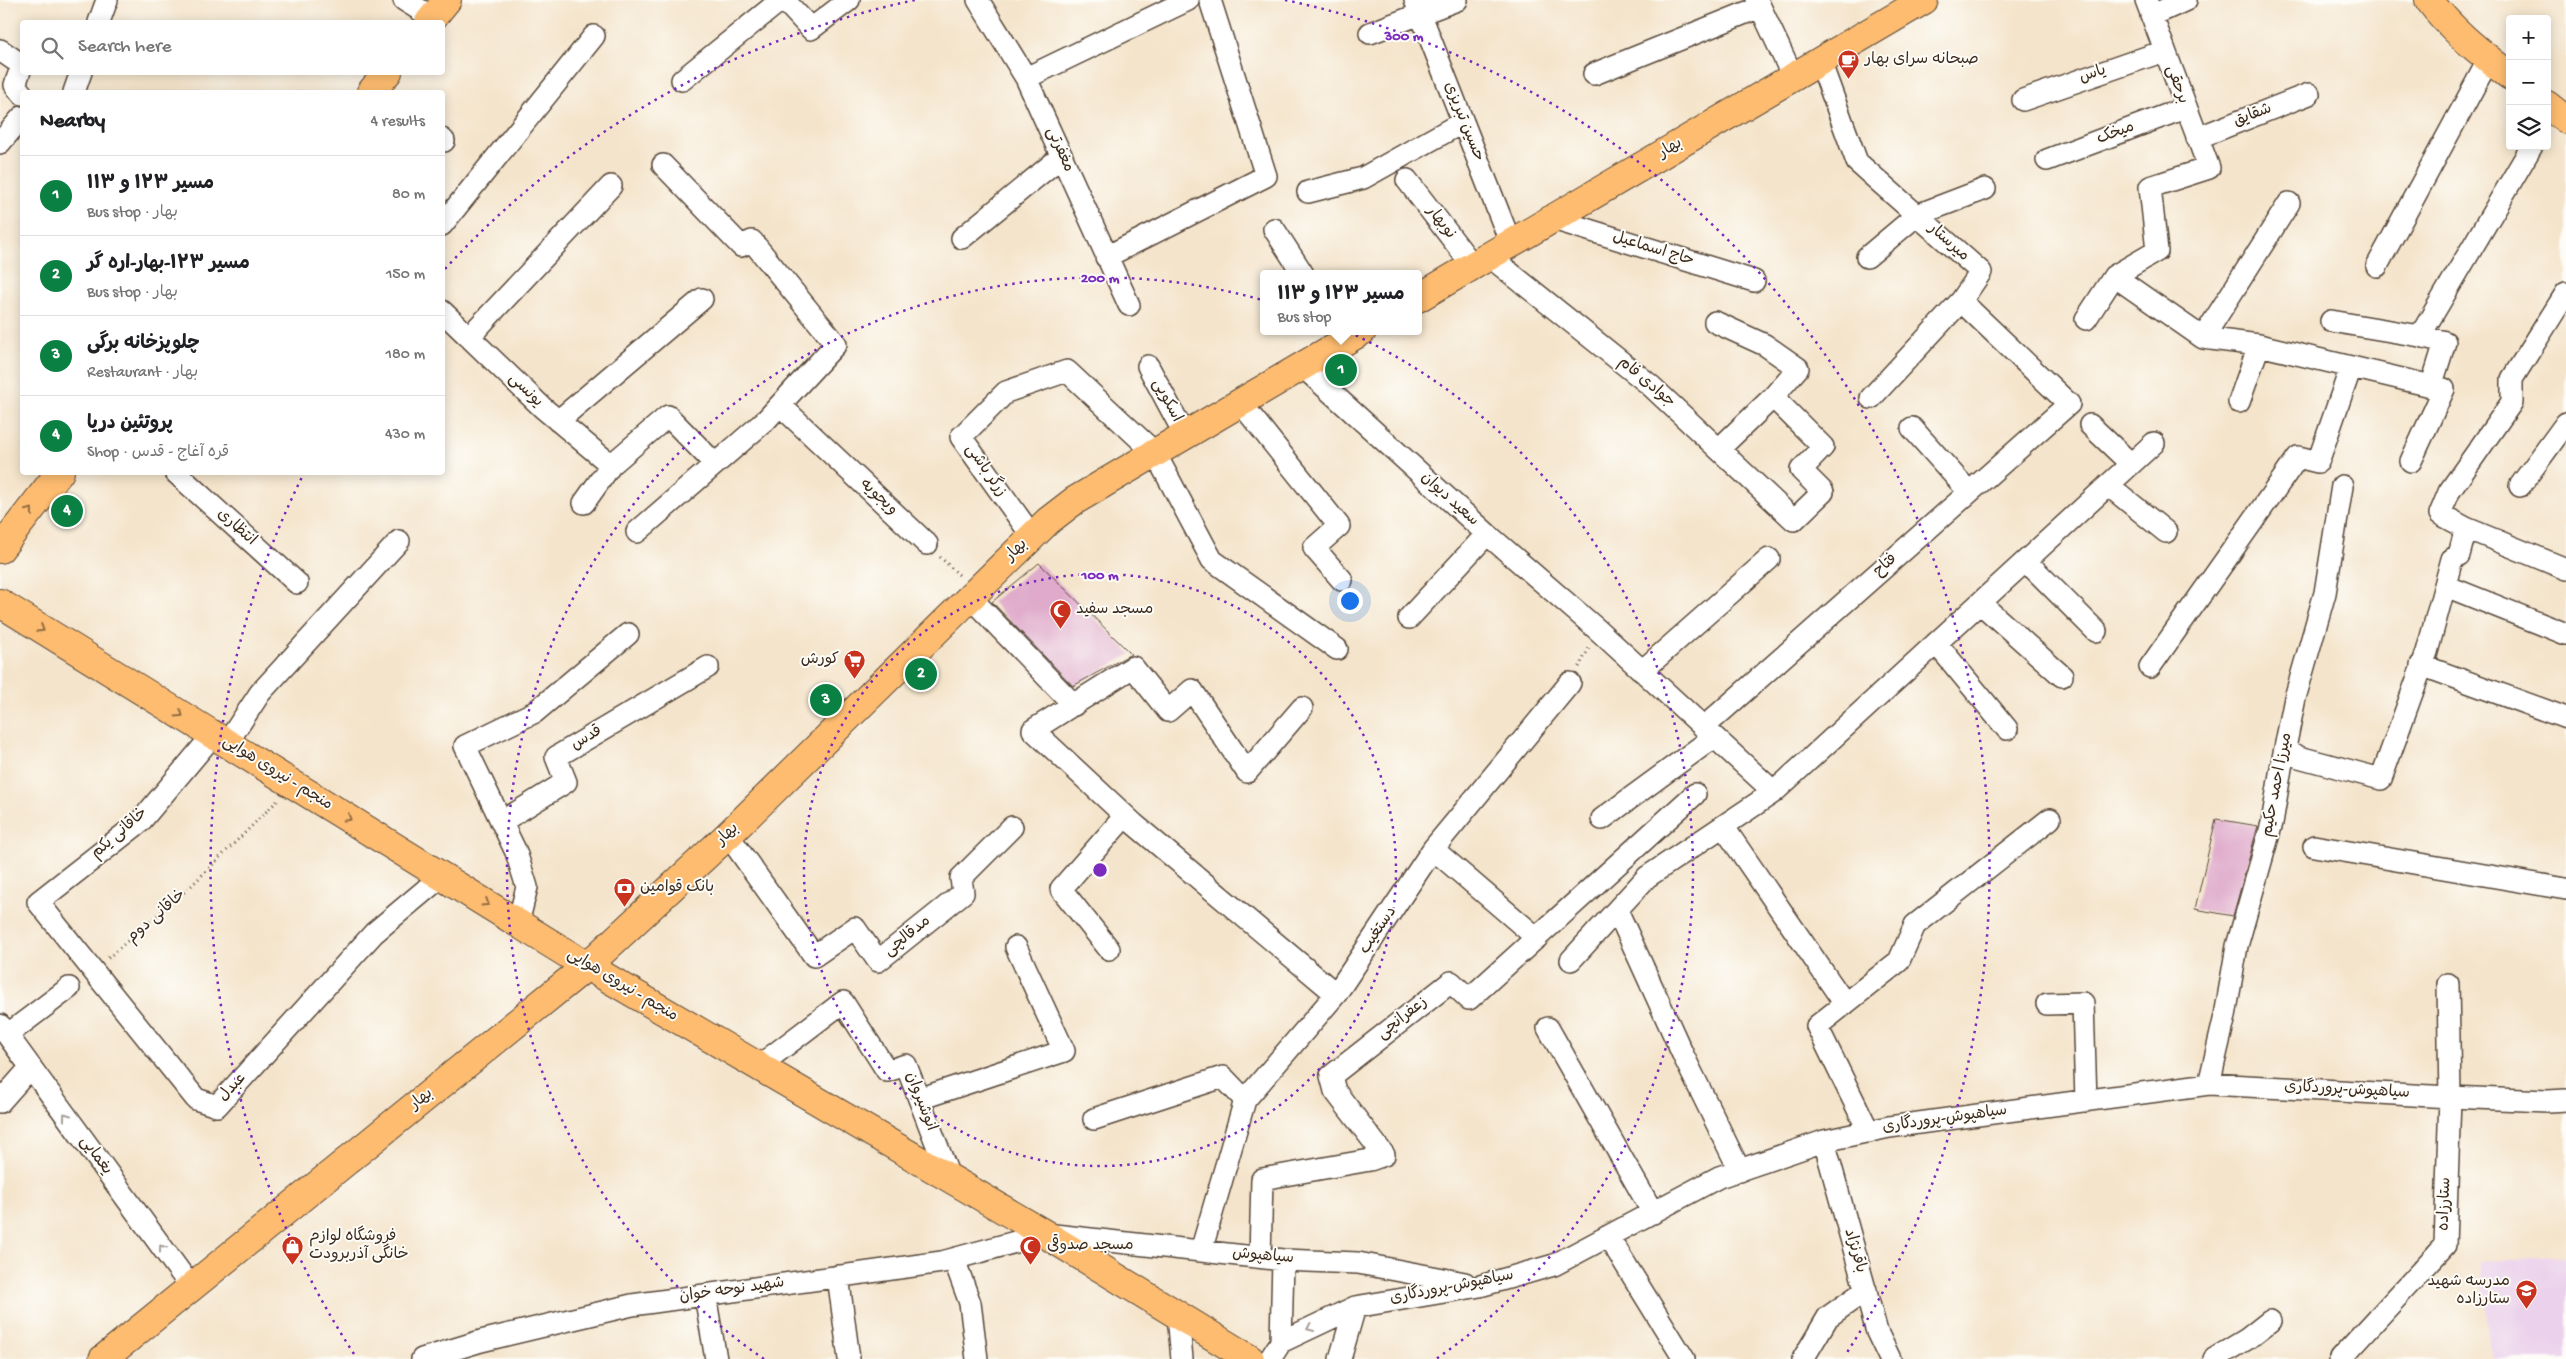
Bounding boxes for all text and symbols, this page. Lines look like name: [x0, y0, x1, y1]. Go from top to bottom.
map controls: [2506, 15, 2551, 150]
button: +: [2506, 15, 2551, 60]
search box: [20, 20, 445, 75]
text: 300 m: [1383, 28, 1424, 46]
icon: search: [38, 34, 66, 62]
text: Search here: [78, 36, 172, 59]
cafe icon: صبحانه سرای بهار: [1837, 48, 1861, 79]
place label: صبحانه سرای بهار: [1863, 51, 1979, 70]
button: −: [2506, 60, 2551, 105]
street label: یاس: [2077, 62, 2109, 88]
street label: برحقی: [2160, 63, 2192, 107]
street label: حسین تبریزی: [1438, 80, 1488, 164]
street label: شقایق: [2231, 100, 2275, 132]
button: layers: [2506, 105, 2551, 150]
text: Nearby: [40, 110, 105, 135]
text: 4 results: [370, 113, 425, 132]
street label: میخک: [2095, 118, 2137, 150]
street label: مغفرتی: [1041, 125, 1077, 175]
street label: بهار: [1654, 135, 1686, 164]
text: مسیر ۱۲۳ و ۱۱۳: [87, 173, 214, 196]
text: 1: [53, 186, 59, 205]
text: 80 m: [392, 186, 425, 205]
street label: نوبهار: [1420, 202, 1459, 243]
text: Bus stop · بهار: [87, 204, 178, 223]
street label: میرستار: [1922, 218, 1972, 266]
street label: حاج اسماعیل: [1610, 229, 1696, 271]
text: مسیر ۱۲۳-بهار-اره گر: [87, 253, 250, 276]
text: 2: [52, 266, 60, 285]
text: 150 m: [386, 266, 425, 285]
text: 200 m: [1081, 270, 1120, 288]
popup: [1260, 270, 1422, 335]
text: Bus stop · بهار: [87, 284, 178, 303]
text: مسیر ۱۲۳ و ۱۱۳: [1277, 284, 1405, 307]
text: Bus stop: [1277, 309, 1331, 328]
text: چلوپزخانه برگی: [87, 333, 200, 356]
text: 3: [52, 346, 60, 365]
text: 180 m: [386, 346, 425, 365]
pin: 1: [1325, 351, 1357, 389]
street label: جوادی فام: [1614, 354, 1678, 412]
text: Restaurant · بهار: [87, 364, 198, 383]
street label: یونسی: [504, 370, 546, 412]
street label: اسکویی: [1147, 376, 1185, 426]
text: پروتئین دریا: [87, 413, 173, 436]
text: 4: [52, 426, 60, 445]
text: 430 m: [385, 426, 425, 445]
street label: زرگر باشی: [960, 439, 1012, 501]
text: Shop · قره آغاج - قدس: [87, 444, 229, 463]
street label: سعید دیوان: [1416, 469, 1482, 531]
street label: ویجویه: [855, 476, 901, 520]
pin: 4: [51, 492, 83, 530]
street label: انتظاری: [212, 505, 260, 551]
one-way arrow: [25, 507, 34, 516]
street label: بهار: [1000, 536, 1032, 568]
street label: فتاح: [1870, 550, 1902, 582]
text: 100 m: [1080, 567, 1119, 585]
your location: [1337, 588, 1363, 614]
mosque icon: مسجد سفید: [1048, 598, 1072, 629]
place label: مسجد سفید: [1076, 601, 1153, 620]
one-way arrow: [36, 622, 45, 632]
supermarket icon: کورش: [843, 648, 867, 679]
place label: کورش: [801, 651, 839, 670]
pin: 2: [905, 655, 937, 693]
pin: 3: [810, 681, 842, 719]
one-way arrow: [174, 707, 183, 717]
street label: قدس: [568, 722, 606, 756]
street label: میرزا احمد حکیم: [2259, 731, 2297, 839]
street label: منجم - نیروی هوایی: [218, 733, 336, 815]
street label: خاقانی یکم: [88, 804, 152, 864]
one-way arrow: [342, 812, 351, 821]
street label: بهار: [711, 820, 743, 852]
centre of rings: [1091, 861, 1109, 879]
bank icon: بانک قوامین: [612, 876, 636, 907]
place label: بانک قوامین: [640, 878, 714, 898]
street label: خاقانی دوم: [124, 886, 190, 948]
one-way arrow: [481, 897, 490, 907]
street label: دستغیب: [1356, 904, 1402, 958]
street label: مدقالچی: [881, 912, 935, 962]
street label: منجم - نیروی هوایی: [563, 945, 681, 1027]
street label: زعفرانچی: [1374, 993, 1432, 1045]
street label: عبدل: [215, 1070, 251, 1106]
street label: انوشیروان: [900, 1070, 940, 1134]
street label: سیاهپوش-پروردگاری: [2284, 1075, 2410, 1104]
street label: بهار: [405, 1085, 437, 1116]
street label: سیاهپوش-پروردگاری: [1881, 1099, 2009, 1138]
one-way arrow: [63, 1112, 72, 1122]
street label: یغمایی: [75, 1133, 115, 1179]
street label: ستارزاده: [2436, 1177, 2456, 1231]
place label: فروشگاه لوازم خانگی آذربرودت: [309, 1225, 409, 1265]
street label: باقرنژاد: [1839, 1227, 1869, 1275]
place label: مسجد صدوقی: [1047, 1233, 1134, 1256]
shop icon: فروشگاه لوازم خانگی آذربرودت: [281, 1234, 305, 1265]
mosque icon: مسجد صدوقی: [1019, 1234, 1043, 1265]
one-way arrow: [159, 1244, 168, 1254]
street label: سیاهپوش: [1231, 1245, 1295, 1269]
street label: سیاهپوش-پروردگاری: [1388, 1264, 1516, 1309]
place label: مدرسه شهید ستارزاده: [2427, 1273, 2510, 1310]
street label: شهید نوحه خوان: [678, 1274, 786, 1308]
school or university icon: مدرسه شهید ستارزاده: [2514, 1279, 2538, 1310]
one-way arrow: [1307, 1322, 1316, 1332]

